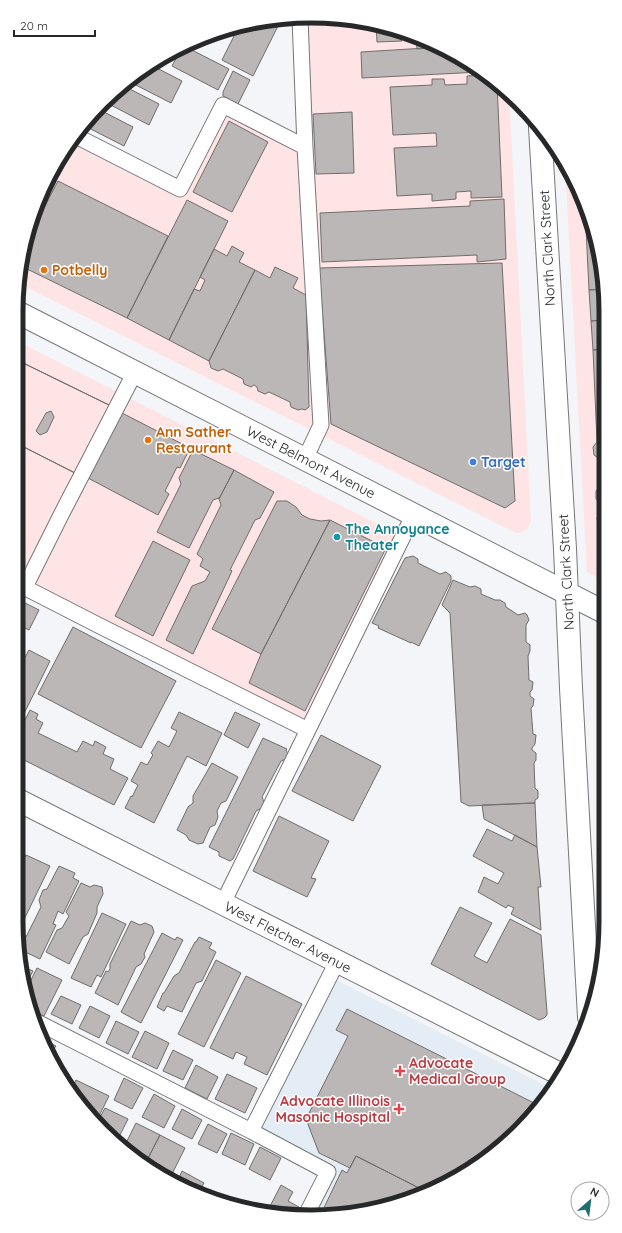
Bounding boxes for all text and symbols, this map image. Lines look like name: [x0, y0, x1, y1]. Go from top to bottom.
scale bar: [14, 12, 95, 38]
text: 20 m: [20, 18, 48, 33]
street label: North Clark Street: [535, 189, 559, 307]
place label: Potbelly: [52, 261, 107, 279]
marker: Potbelly: [39, 265, 49, 275]
street label: West Belmont Avenue: [243, 422, 379, 502]
place label: Ann Sather Restaurant: [156, 423, 232, 457]
marker: Ann Sather Restaurant: [143, 435, 153, 445]
place label: Target: [481, 453, 526, 471]
marker: Target: [468, 457, 478, 467]
street label: North Clark Street: [554, 513, 578, 631]
place label: The Annoyance Theater: [345, 520, 449, 554]
marker: The Annoyance Theater: [332, 532, 342, 542]
street label: West Fletcher Avenue: [221, 897, 355, 977]
place label: Advocate Medical Group: [409, 1054, 506, 1088]
marker: Advocate Medical Group: [394, 1065, 406, 1077]
place label: Advocate Illinois Masonic Hospital: [275, 1092, 390, 1126]
marker: Advocate Illinois Masonic Hospital: [393, 1103, 405, 1115]
north arrow: [570, 1181, 610, 1221]
text: N: [588, 1184, 602, 1200]

